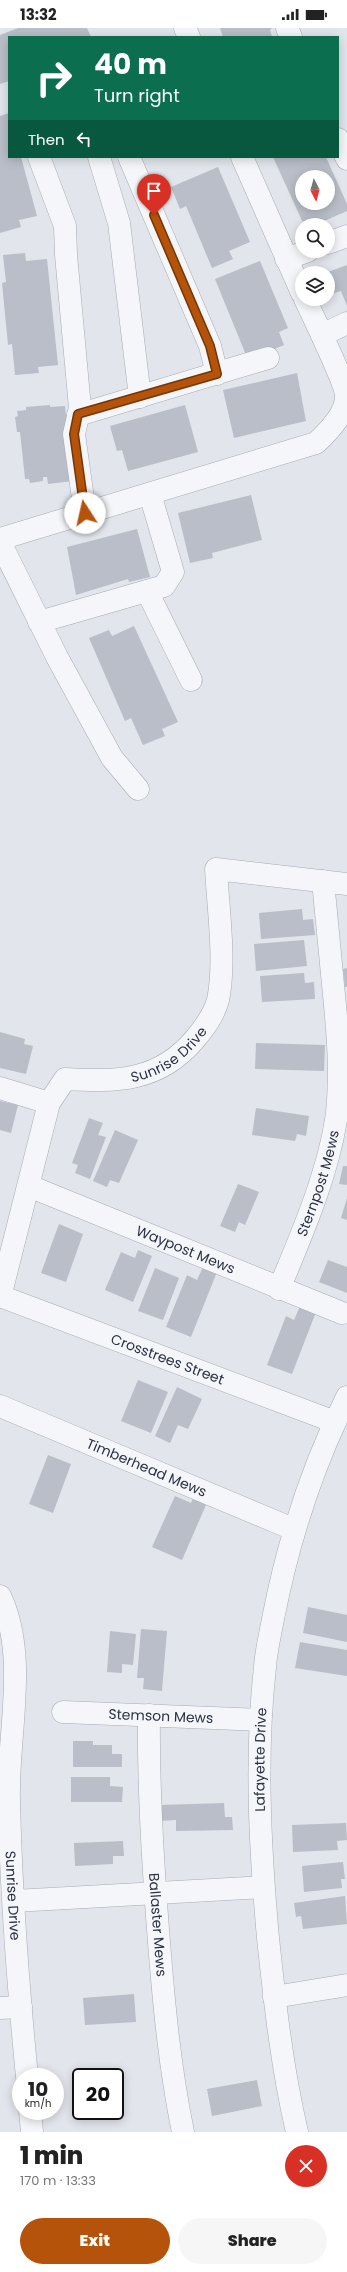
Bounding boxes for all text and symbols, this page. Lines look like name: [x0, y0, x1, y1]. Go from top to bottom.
text: 13:32: [20, 4, 57, 25]
text: 40 m: [94, 45, 167, 84]
icon: right: [28, 52, 80, 104]
text: Turn right: [94, 83, 180, 108]
icon: left: [73, 128, 95, 150]
text: Then: [28, 129, 65, 150]
north arrow: [295, 170, 335, 210]
map controls: [295, 170, 335, 306]
pin: [137, 174, 171, 215]
icon: arrive: [143, 180, 165, 202]
button: search: [295, 218, 335, 258]
button: layers: [295, 266, 335, 306]
position arrow: [64, 492, 106, 534]
street label: Sunrise Drive: [129, 1022, 212, 1087]
street label: Sternpost Mews: [292, 1128, 344, 1239]
street label: Waypost Mews: [133, 1221, 238, 1279]
street label: Crosstrees Street: [108, 1329, 227, 1389]
street label: Timberhead Mews: [83, 1433, 210, 1502]
street label: Stemson Mews: [108, 1704, 214, 1728]
street label: Lafayette Drive: [249, 1707, 271, 1812]
street label: Sunrise Drive: [1, 1850, 26, 1941]
street label: Ballaster Mews: [144, 1872, 172, 1978]
speed limit sign: 20: [72, 2068, 124, 2120]
text: 10: [28, 2075, 48, 2103]
text: km/h: [25, 2096, 51, 2111]
text: 1 min: [20, 2139, 83, 2172]
button: close: [285, 2145, 327, 2187]
text: 170 m · 13:33: [20, 2171, 96, 2190]
button: Exit: [20, 2218, 170, 2264]
button: Share: [178, 2218, 327, 2264]

